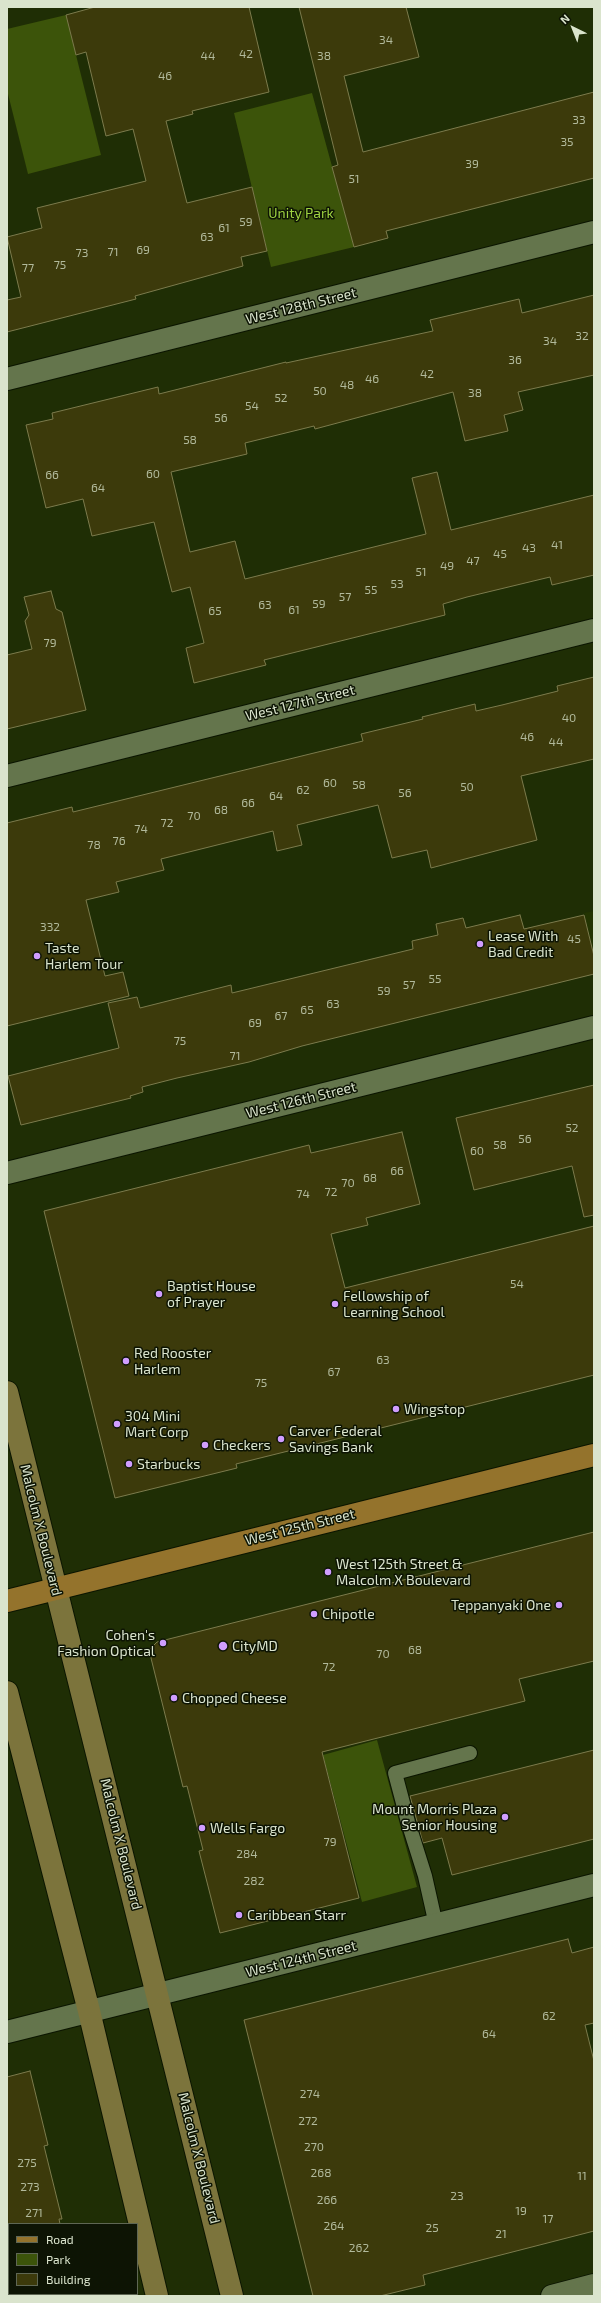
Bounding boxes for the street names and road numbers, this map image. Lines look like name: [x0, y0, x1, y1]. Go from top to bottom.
street label: West 128th Street: [244, 284, 358, 328]
street label: West 127th Street: [244, 681, 356, 725]
street label: West 126th Street: [244, 1078, 358, 1122]
street label: Malcolm X Boulevard: [17, 1463, 65, 1597]
street label: West 125th Street: [243, 1505, 357, 1549]
street label: Malcolm X Boulevard: [97, 1777, 145, 1911]
street label: West 124th Street: [244, 1937, 358, 1981]
street label: Malcolm X Boulevard: [175, 2091, 223, 2225]

